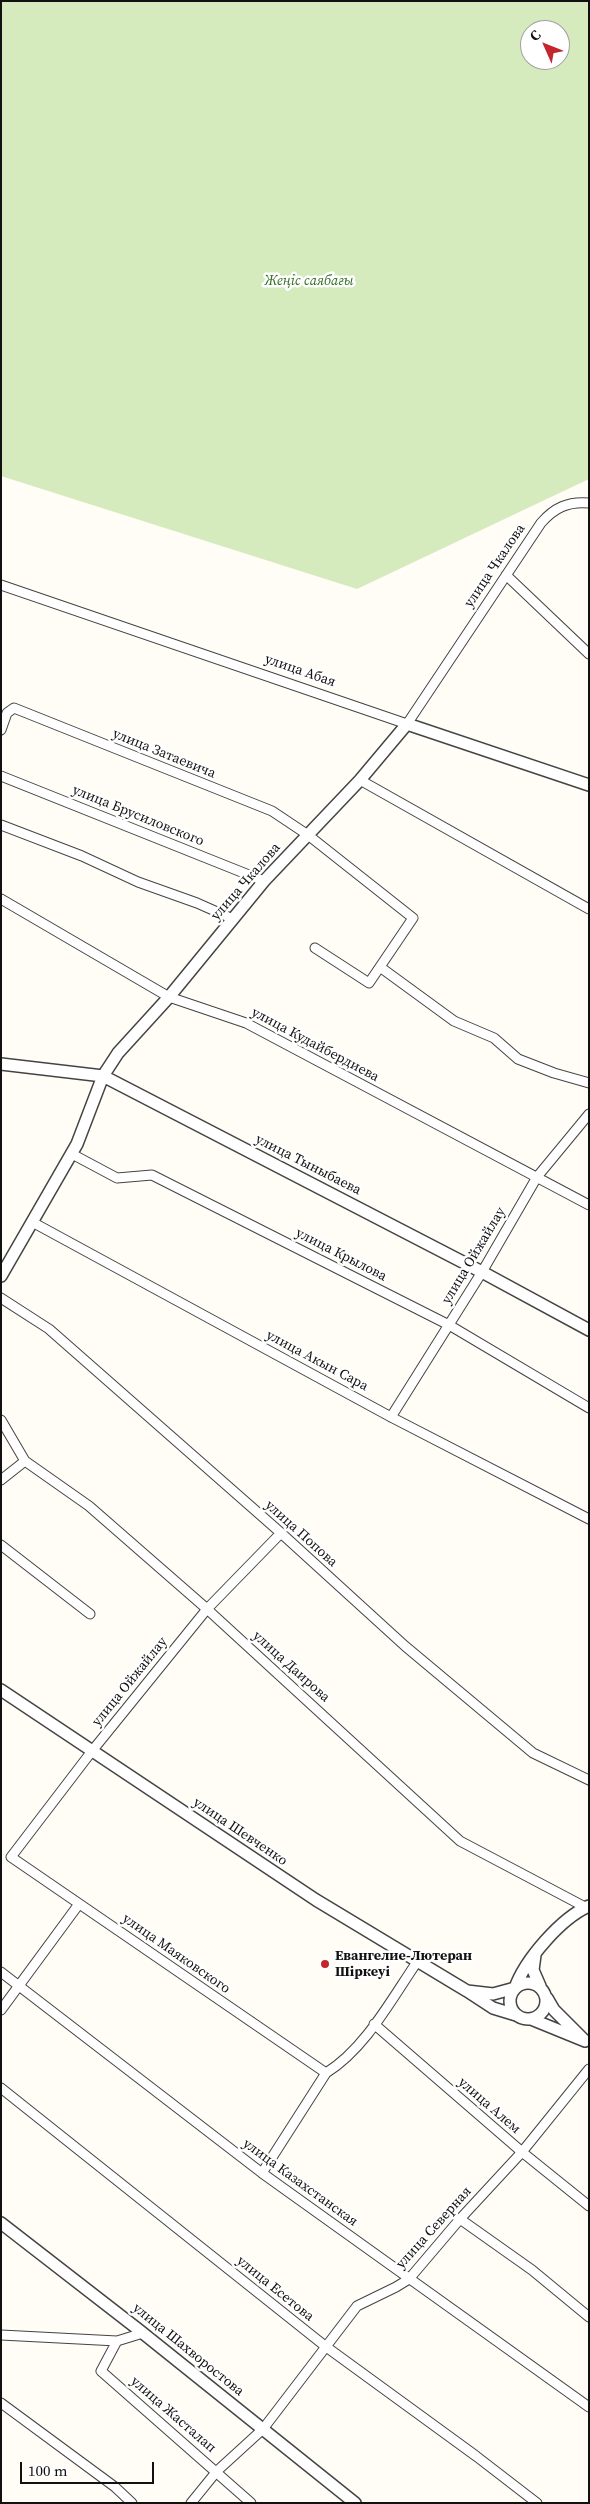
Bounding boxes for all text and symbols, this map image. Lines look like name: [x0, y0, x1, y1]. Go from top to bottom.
north arrow: [520, 20, 570, 70]
text: С: [525, 25, 545, 45]
park label: Жеңіс саябағы: [264, 273, 354, 289]
street label: улица Чкалова: [461, 521, 529, 611]
street label: улица Абая: [262, 651, 338, 691]
street label: улица Затаевича: [110, 726, 218, 782]
street label: улица Брусиловского: [70, 782, 206, 850]
street label: улица Чкалова: [208, 840, 284, 924]
street label: улица Кудайбердиева: [248, 1004, 382, 1086]
street label: улица Тыныбаева: [252, 1131, 364, 1199]
street label: улица Ойжайлау: [438, 1204, 510, 1308]
street label: улица Крылова: [293, 1225, 389, 1285]
street label: улица Акын Сара: [263, 1327, 371, 1395]
street label: улица Попова: [261, 1497, 341, 1571]
street label: улица Даирова: [249, 1628, 333, 1706]
street label: улица Ойжайлау: [89, 1634, 171, 1730]
street label: улица Шевченко: [190, 1794, 290, 1870]
street label: улица Маяковского: [119, 1910, 233, 1998]
place label: Евангелие-Лютеран Шіркеуі: [335, 1948, 472, 1980]
marker: Евангелие-Лютеран Шіркеуі: [319, 1958, 331, 1970]
street label: улица Алем: [454, 2074, 524, 2138]
street label: улица Казахстанская: [239, 2136, 361, 2230]
street label: улица Северная: [393, 2184, 475, 2272]
street label: улица Есетова: [233, 2253, 317, 2325]
street label: улица Шахворостова: [129, 2300, 247, 2400]
street label: улица Жасталап: [127, 2373, 219, 2457]
scale bar: [22, 2452, 156, 2484]
text: 100 m: [28, 2460, 68, 2481]

